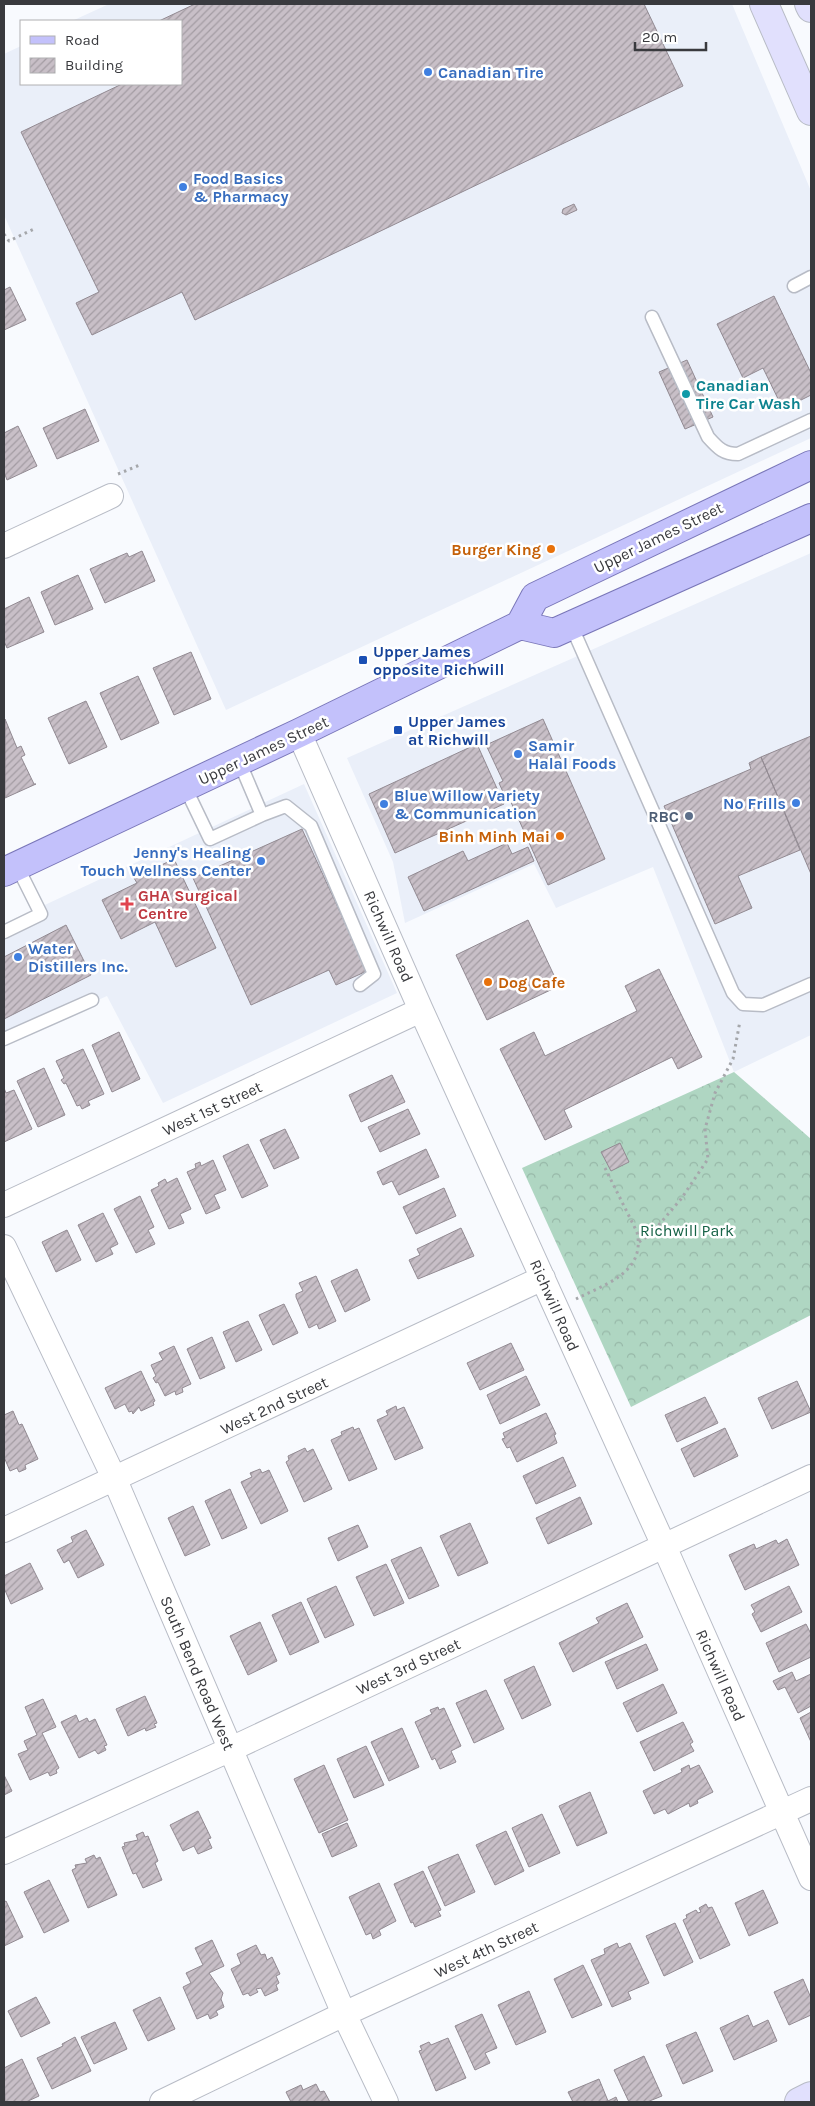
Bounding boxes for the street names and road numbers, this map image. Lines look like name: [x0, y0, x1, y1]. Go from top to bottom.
street label: Upper James Street: [590, 498, 726, 577]
street label: Upper James Street: [195, 712, 331, 789]
street label: Richwill Road: [360, 887, 417, 985]
street label: West 1st Street: [159, 1077, 265, 1140]
street label: Richwill Road: [526, 1256, 583, 1354]
street label: West 2nd Street: [217, 1372, 331, 1439]
street label: South Bend Road West: [156, 1593, 239, 1753]
street label: Richwill Road: [692, 1626, 749, 1724]
street label: West 3rd Street: [353, 1634, 463, 1699]
street label: West 4th Street: [431, 1917, 541, 1982]

